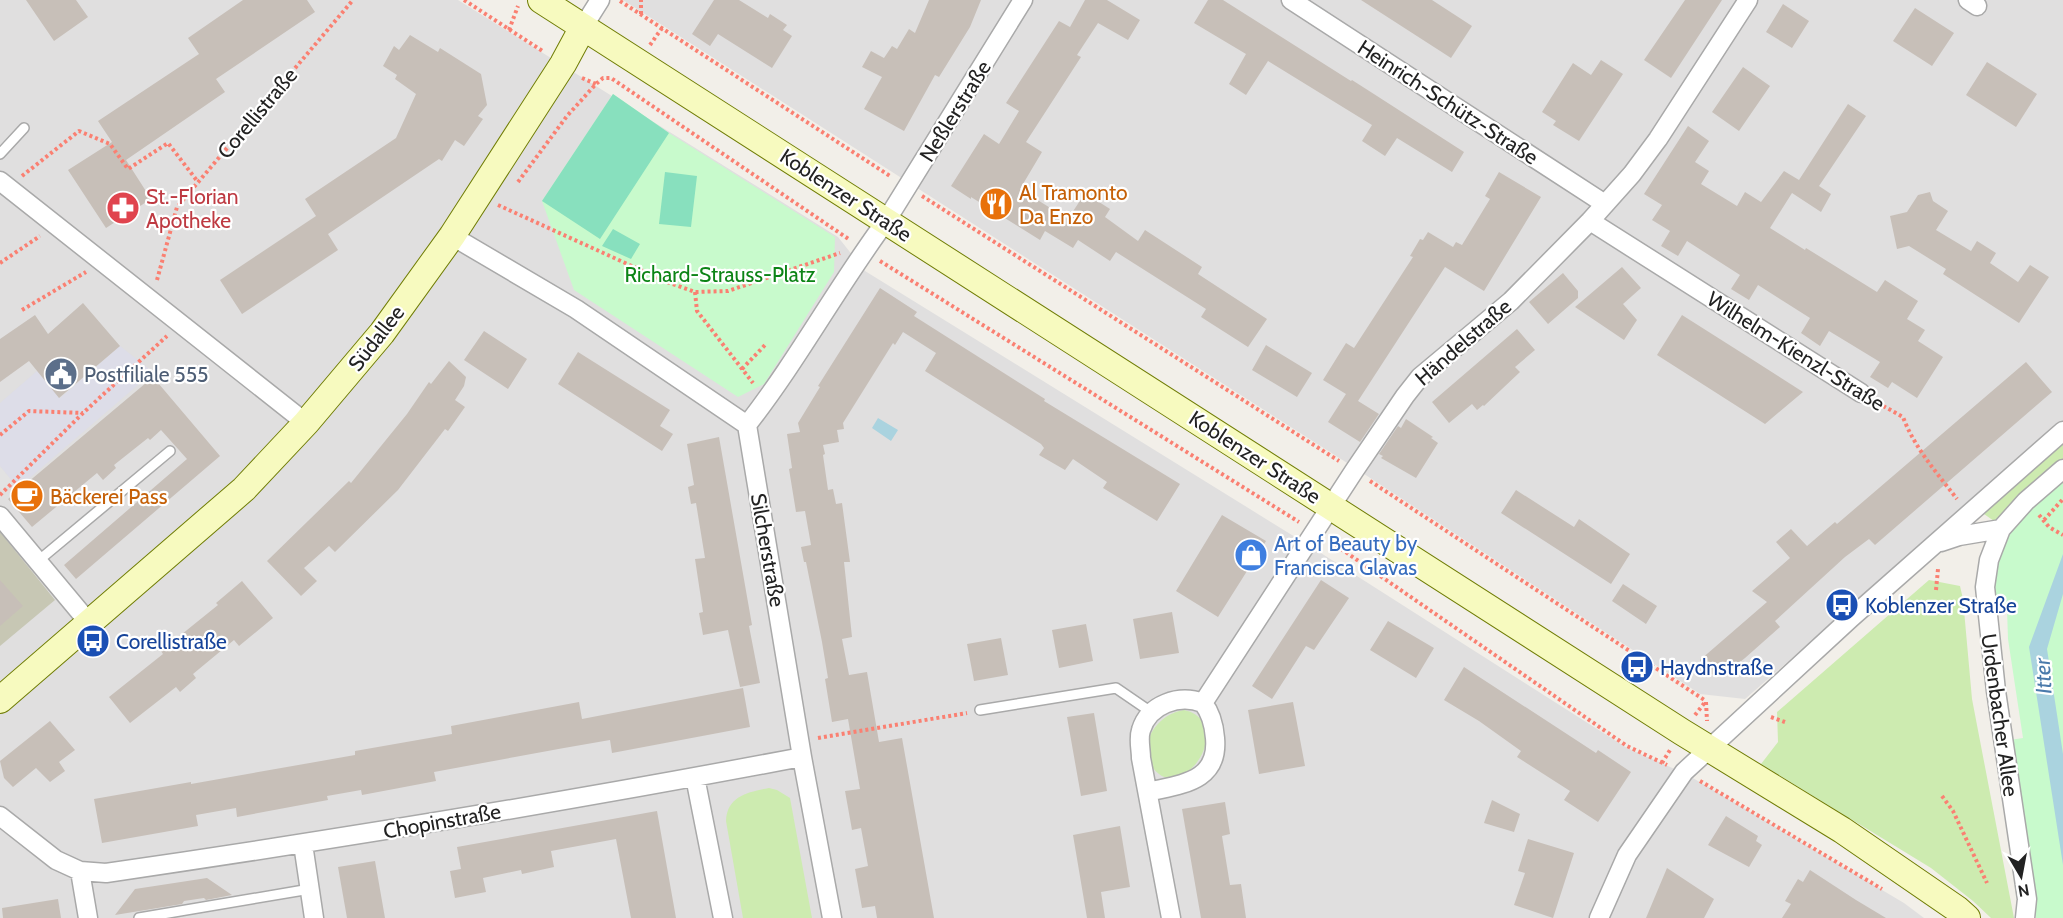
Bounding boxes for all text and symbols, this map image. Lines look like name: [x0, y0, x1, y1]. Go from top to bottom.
street label: Heinrich-Schütz-Straße: [1353, 34, 1543, 170]
street label: Neßlerstraße: [914, 56, 996, 166]
street label: Corellistraße: [212, 62, 302, 163]
street label: Koblenzer Straße: [776, 143, 917, 247]
place label: Al Tramonto Da Enzo: [1019, 180, 1127, 229]
place label: St.-Florian Apotheke: [146, 184, 239, 233]
restaurant icon: Al Tramonto Da Enzo: [978, 186, 1014, 222]
pharmacy icon: St.-Florian Apotheke: [105, 190, 141, 226]
park label: Richard-Strauss-Platz: [624, 262, 816, 287]
street label: Wilhelm-Kienzl-Straße: [1703, 286, 1890, 416]
street label: Händelstraße: [1410, 293, 1516, 390]
street label: Südallee: [343, 300, 409, 376]
public building icon: Postfiliale 555: [43, 356, 79, 392]
place label: Postfiliale 555: [84, 362, 208, 387]
street label: Koblenzer Straße: [1185, 405, 1326, 509]
cafe icon: Bäckerei Pass: [9, 478, 45, 514]
place label: Bäckerei Pass: [50, 484, 168, 509]
street label: Silcherstraße: [746, 491, 790, 609]
place label: Art of Beauty by Francisca Glavas: [1274, 531, 1418, 580]
shop icon: Art of Beauty by Francisca Glavas: [1233, 537, 1269, 573]
bus stop icon: Koblenzer Straße: [1824, 587, 1860, 623]
place label: Koblenzer Straße: [1865, 593, 2017, 618]
bus stop icon: Corellistraße: [75, 623, 111, 659]
place label: Corellistraße: [116, 629, 227, 654]
street label: Urdenbacher Allee: [1976, 632, 2024, 798]
bus stop icon: Haydnstraße: [1619, 649, 1655, 685]
place label: Haydnstraße: [1660, 655, 1773, 680]
water label: Itter: [2029, 656, 2057, 694]
street label: Chopinstraße: [381, 798, 503, 844]
north arrow: [1991, 846, 2051, 906]
text: N: [2016, 880, 2031, 901]

